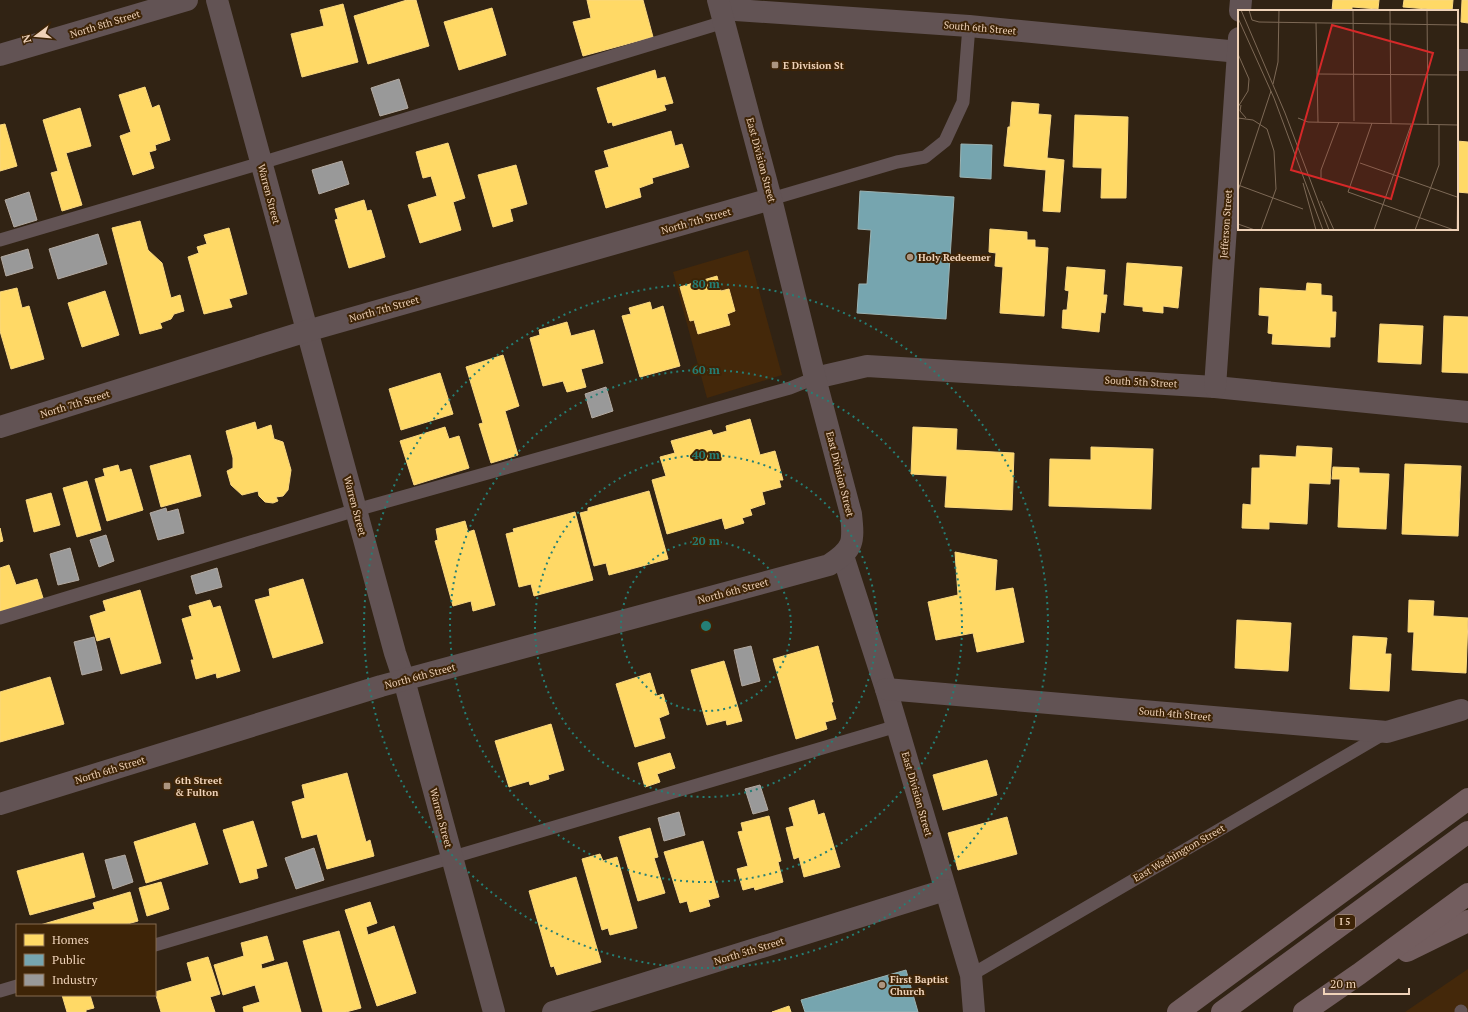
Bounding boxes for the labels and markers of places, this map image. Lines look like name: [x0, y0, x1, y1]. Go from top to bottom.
place label: E Division St: [783, 59, 844, 72]
marker: E Division St: [770, 60, 780, 70]
place label: Holy Redeemer: [918, 251, 991, 264]
marker: Holy Redeemer: [905, 252, 915, 262]
centre of rings: [699, 619, 713, 633]
place label: 6th Street & Fulton: [175, 774, 222, 799]
marker: 6th Street & Fulton: [162, 781, 172, 791]
place label: First Baptist Church: [890, 973, 949, 998]
marker: First Baptist Church: [877, 980, 887, 990]

